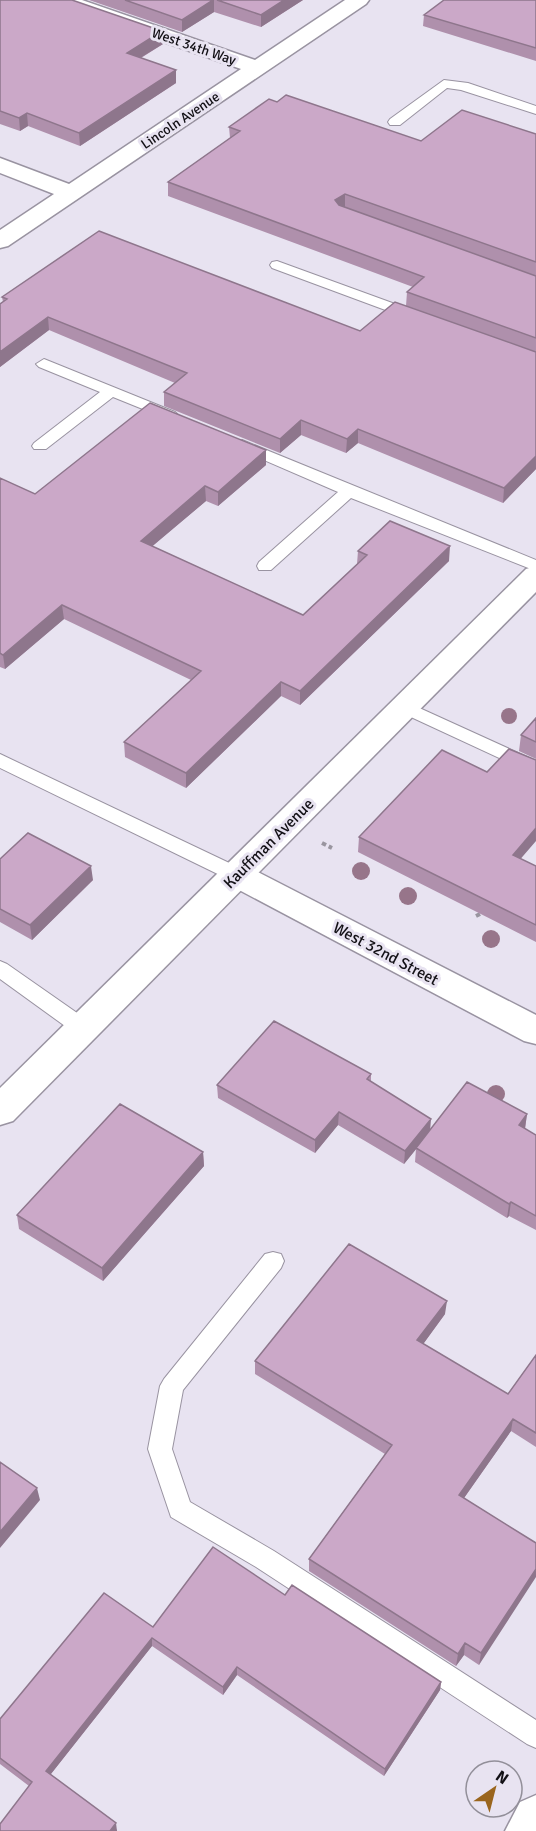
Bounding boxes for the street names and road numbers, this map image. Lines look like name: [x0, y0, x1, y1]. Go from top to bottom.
street label: West 34th Way: [149, 24, 239, 69]
street label: Lincoln Avenue: [138, 88, 223, 153]
street label: Kauffman Avenue: [219, 794, 318, 893]
street label: West 32nd Street: [329, 918, 442, 990]

